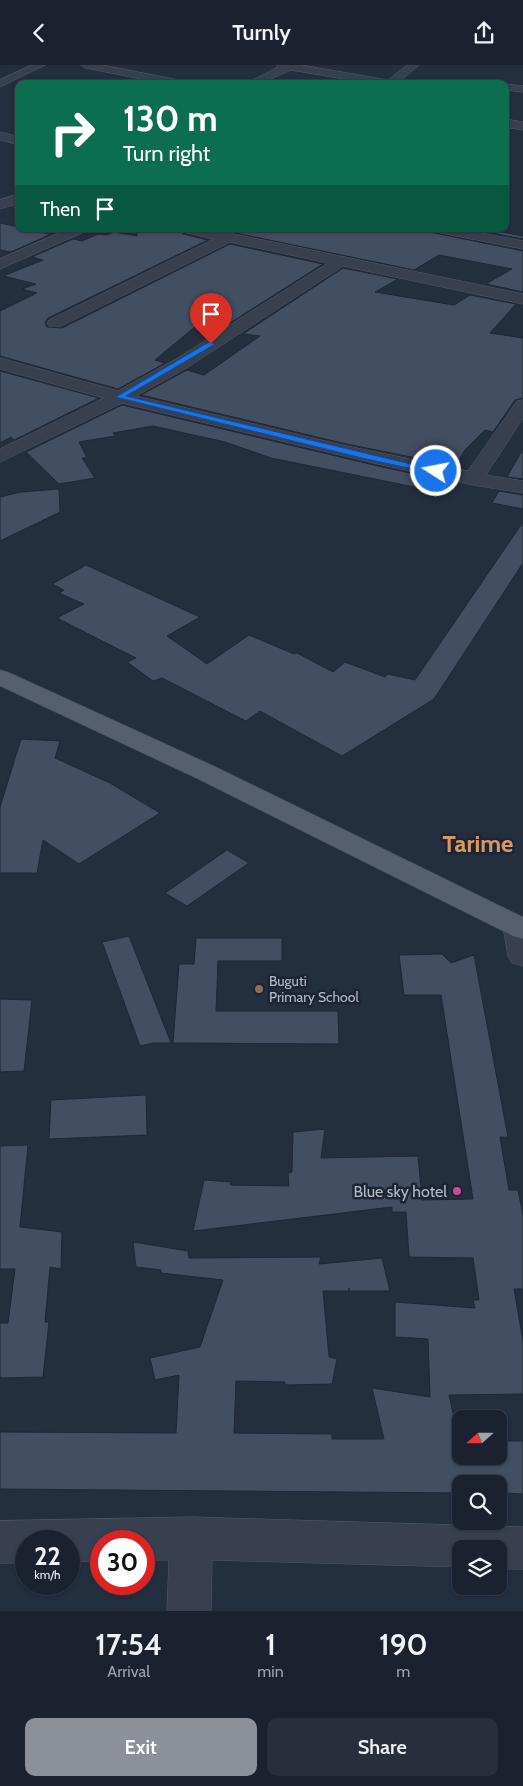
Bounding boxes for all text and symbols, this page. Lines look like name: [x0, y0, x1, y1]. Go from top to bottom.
icon: back: [25, 19, 53, 47]
text: Turnly: [232, 19, 291, 46]
icon: share: [470, 19, 498, 47]
text: 130 m: [123, 97, 218, 140]
icon: right: [40, 100, 105, 165]
text: Turn right: [123, 140, 210, 167]
icon: arrive: [91, 195, 119, 223]
text: Then: [40, 198, 81, 221]
pin: [190, 293, 232, 344]
icon: arrive: [197, 300, 225, 328]
position arrow: [409, 444, 461, 496]
district label: Tarime: [443, 829, 513, 858]
place label: Buguti Primary School: [269, 972, 359, 1006]
marker: Buguti Primary School: [253, 983, 265, 995]
place label: Blue sky hotel: [353, 1182, 447, 1201]
marker: Blue sky hotel: [451, 1185, 463, 1197]
north arrow: [452, 1410, 508, 1465]
map controls: [452, 1410, 507, 1595]
button: search: [452, 1475, 507, 1530]
speed limit sign: 30: [90, 1530, 155, 1595]
button: layers: [452, 1540, 507, 1595]
text: 22: [34, 1541, 61, 1571]
text: km/h: [34, 1567, 61, 1582]
text: 17:54: [95, 1626, 162, 1663]
text: 1: [265, 1626, 276, 1663]
text: 190: [379, 1626, 428, 1663]
text: Arrival: [107, 1662, 150, 1681]
text: min: [257, 1662, 284, 1681]
text: m: [396, 1662, 410, 1681]
button: Exit: [25, 1718, 257, 1776]
button: Share: [267, 1718, 498, 1776]

